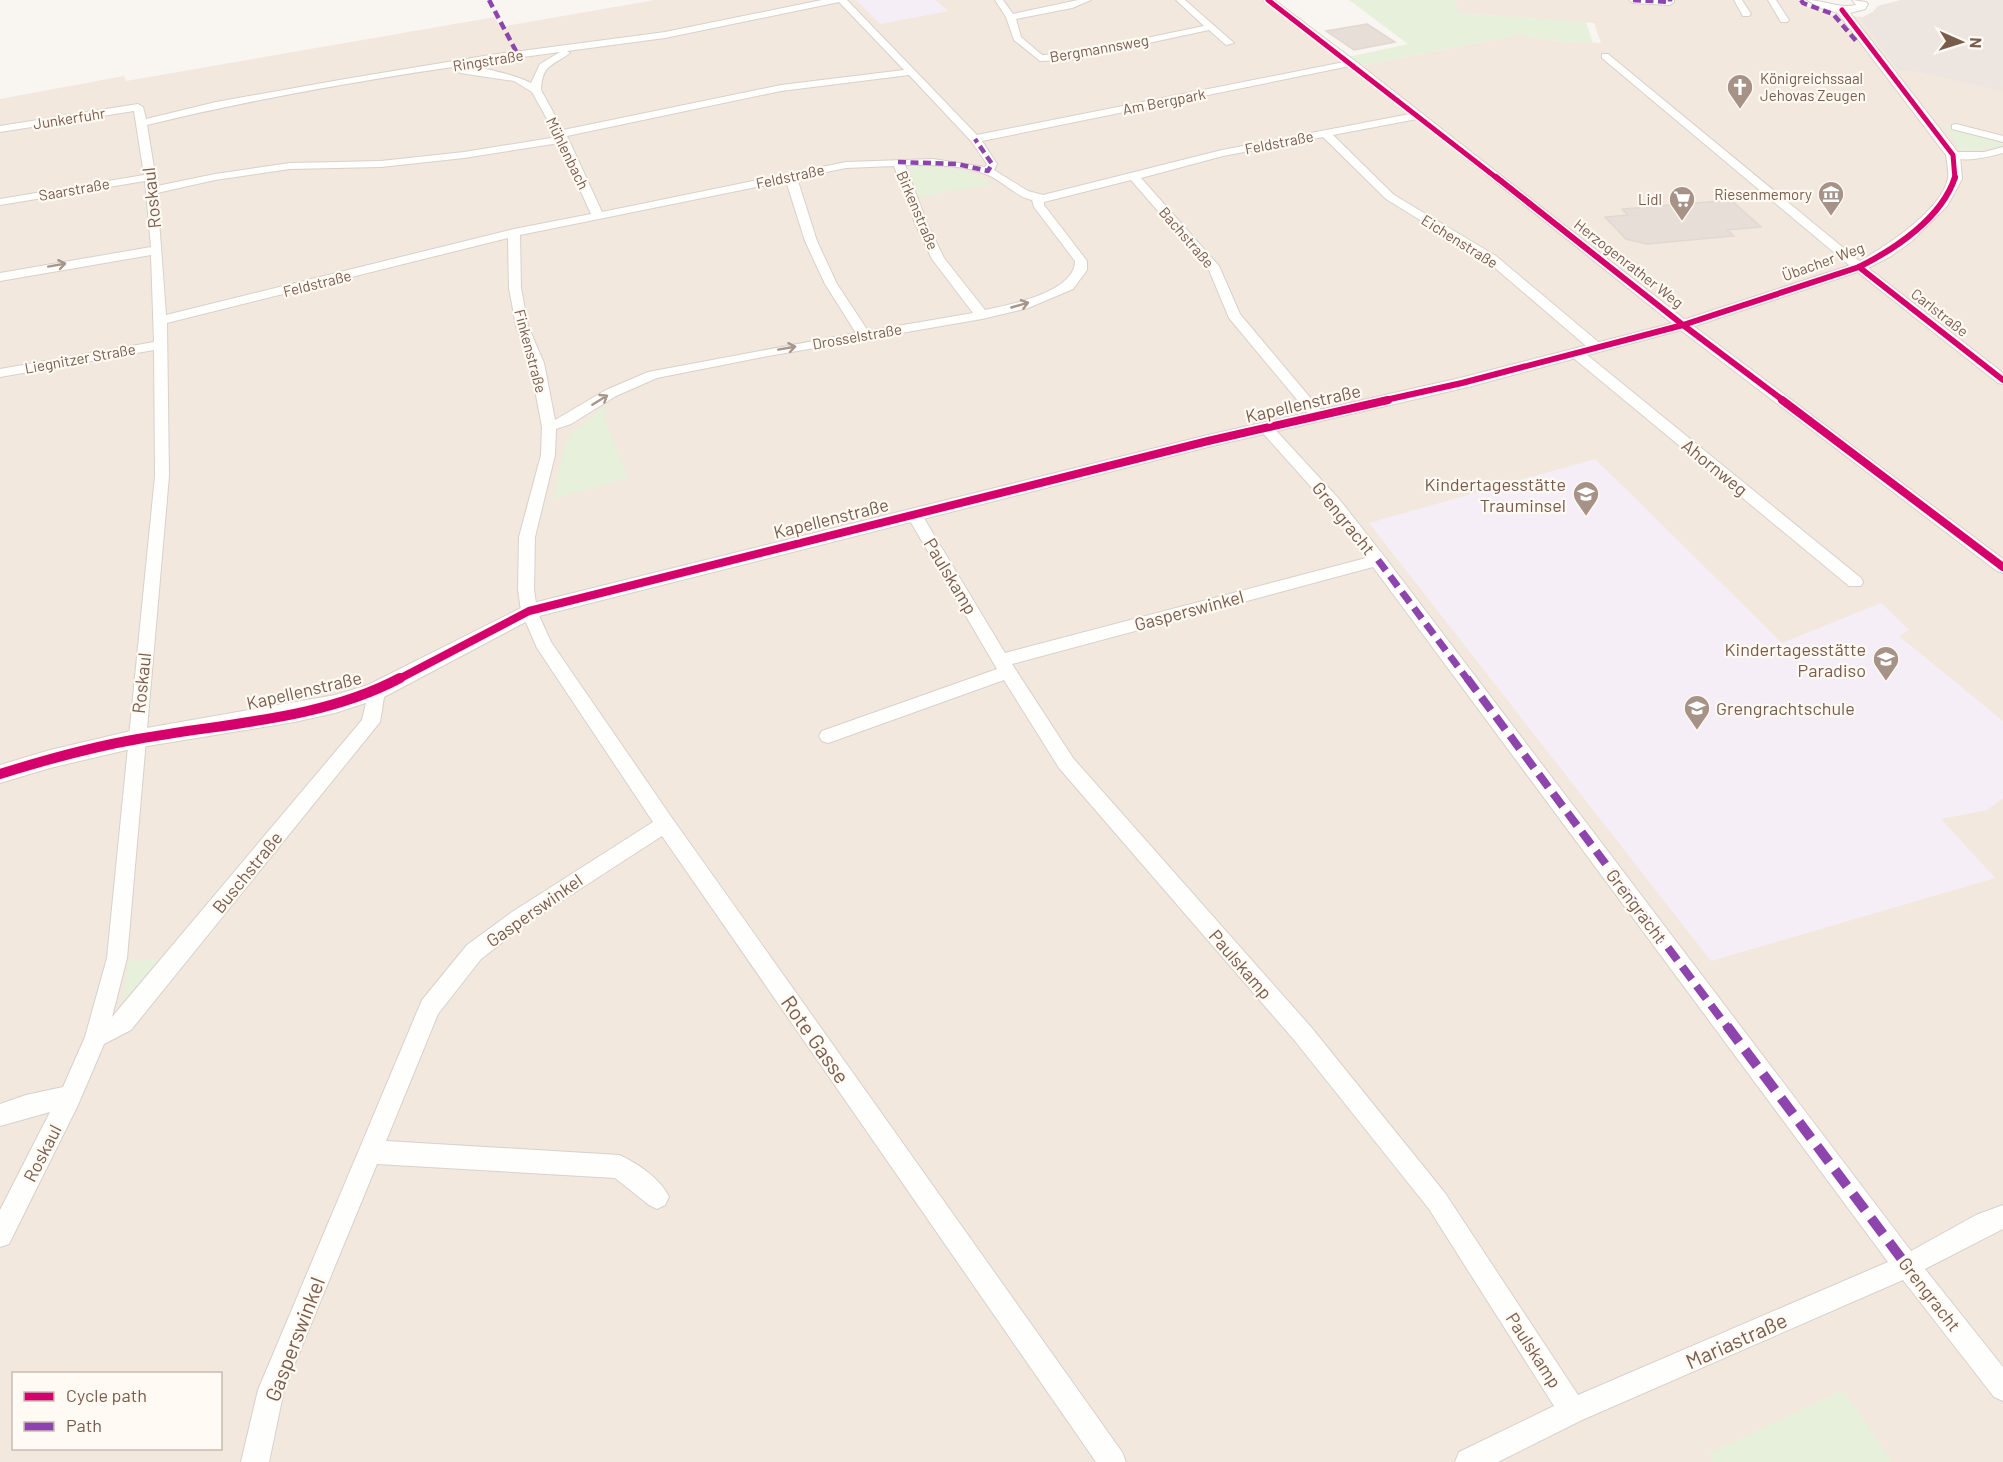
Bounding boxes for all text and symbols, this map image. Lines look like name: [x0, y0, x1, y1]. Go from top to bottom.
north arrow: [1931, 12, 1991, 72]
street label: Bergmannsweg: [1048, 30, 1150, 66]
text: N: [1967, 37, 1986, 49]
street label: Ringstraße: [451, 46, 525, 74]
place label: Königreichssaal Jehovas Zeugen: [1760, 69, 1866, 104]
church icon: Königreichssaal Jehovas Zeugen: [1725, 72, 1755, 110]
street label: Am Bergpark: [1121, 84, 1207, 118]
street label: Junkerfuhr: [32, 103, 107, 133]
street label: Mühlenbach: [543, 114, 593, 192]
street label: Feldstraße: [1243, 127, 1315, 157]
street label: Feldstraße: [754, 160, 826, 192]
street label: Roskaul: [137, 166, 165, 230]
street label: Birkenstraße: [893, 168, 943, 252]
street label: Saarstraße: [37, 174, 111, 204]
museum icon: Riesenmemory: [1816, 179, 1846, 217]
supermarket icon: Lidl: [1667, 184, 1697, 222]
place label: Riesenmemory: [1714, 185, 1812, 203]
place label: Lidl: [1638, 190, 1662, 208]
street label: Bachstraße: [1156, 203, 1218, 271]
street label: Eichenstraße: [1418, 210, 1502, 272]
street label: Herzogenrather Weg: [1571, 215, 1687, 311]
street label: Übacher Weg: [1779, 238, 1867, 284]
one-way arrow: [47, 259, 67, 270]
street label: Feldstraße: [281, 266, 353, 300]
street label: Carlstraße: [1908, 284, 1972, 340]
one-way arrow: [1010, 299, 1029, 310]
street label: Finkenstraße: [511, 307, 551, 395]
street label: Drosselstraße: [811, 319, 903, 353]
street label: Liegnitzer Straße: [23, 339, 137, 377]
one-way arrow: [776, 343, 796, 354]
street label: Kapellenstraße: [1243, 379, 1363, 427]
one-way arrow: [591, 393, 608, 405]
street label: Ahornweg: [1678, 434, 1752, 500]
place label: Kindertagesstätte Trauminsel: [1425, 473, 1566, 516]
street label: Grengracht: [1308, 477, 1380, 559]
school or university icon: Kindertagesstätte Trauminsel: [1571, 479, 1601, 517]
street label: Kapellenstraße: [771, 493, 891, 543]
street label: Paulskamp: [920, 534, 982, 618]
street label: Gasperswinkel: [1132, 585, 1246, 635]
place label: Kindertagesstätte Paradiso: [1725, 638, 1866, 681]
school or university icon: Kindertagesstätte Paradiso: [1871, 644, 1901, 682]
street label: Roskaul: [127, 651, 155, 715]
street label: Kapellenstraße: [244, 666, 364, 714]
school or university icon: Grengrachtschule: [1682, 693, 1712, 731]
place label: Grengrachtschule: [1716, 697, 1855, 719]
street label: Buschstraße: [207, 827, 287, 917]
street label: Grengracht: [1602, 864, 1672, 948]
street label: Gasperswinkel: [482, 869, 586, 951]
street label: Paulskamp: [1205, 925, 1277, 1003]
street label: Rote Gasse: [777, 990, 855, 1088]
street label: Roskaul: [18, 1121, 66, 1185]
street label: Grengracht: [1894, 1253, 1966, 1335]
street label: Gasperswinkel: [259, 1273, 329, 1405]
street label: Mariastraße: [1681, 1307, 1791, 1373]
street label: Paulskamp: [1502, 1308, 1566, 1392]
legend: [12, 1372, 222, 1450]
text: Cycle path: [66, 1384, 147, 1406]
text: Path: [66, 1414, 102, 1436]

